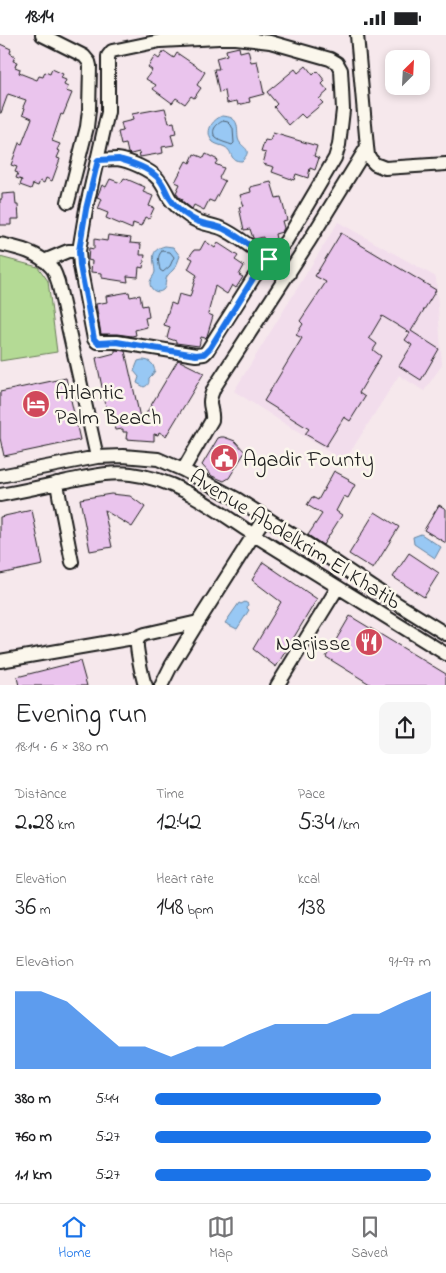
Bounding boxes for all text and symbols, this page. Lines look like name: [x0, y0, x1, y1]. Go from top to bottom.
text: 18:14: [25, 4, 54, 31]
north arrow: [385, 50, 430, 95]
map controls: [385, 50, 430, 95]
pin: [248, 238, 290, 280]
icon: arrive: [255, 245, 283, 273]
place label: Atlantic Palm Beach: [55, 378, 161, 435]
hotel icon: Atlantic Palm Beach: [21, 389, 51, 419]
public building icon: Agadir Founty: [209, 443, 239, 473]
place label: Agadir Founty: [243, 445, 374, 478]
street label: Avenue Abdelkrim El Khatib: [183, 462, 407, 619]
restaurant icon: Narjisse: [354, 627, 384, 657]
place label: Narjisse: [276, 629, 350, 661]
text: Evening run: [15, 695, 147, 736]
button: share: [379, 702, 431, 754]
text: 18:14 · 6 × 380 m: [15, 735, 108, 759]
text: Distance: [15, 784, 67, 805]
text: Time: [156, 784, 184, 805]
text: Pace: [298, 784, 325, 805]
text: 2.28: [15, 805, 54, 841]
text: 12:42: [156, 805, 202, 841]
text: 5:34: [298, 805, 335, 841]
text: km: [54, 815, 75, 836]
text: /km: [335, 815, 360, 836]
text: Elevation: [15, 869, 66, 890]
text: Heart rate: [156, 869, 214, 890]
text: kcal: [298, 869, 320, 890]
text: 36: [15, 890, 36, 926]
text: 148: [156, 890, 184, 926]
text: 138: [298, 890, 325, 926]
text: m: [36, 900, 51, 921]
text: bpm: [184, 900, 213, 921]
text: Elevation: [15, 950, 74, 974]
text: 91–97 m: [389, 950, 431, 974]
text: 380 m: [15, 1087, 51, 1111]
text: 5:44: [95, 1087, 119, 1111]
text: 760 m: [15, 1125, 52, 1149]
text: 5:27: [95, 1125, 120, 1149]
text: 1.1 km: [15, 1163, 52, 1187]
text: 5:27: [95, 1163, 120, 1187]
tab: Home: [58, 1213, 91, 1264]
tab: Map: [207, 1213, 235, 1264]
tab: Saved: [351, 1213, 388, 1264]

